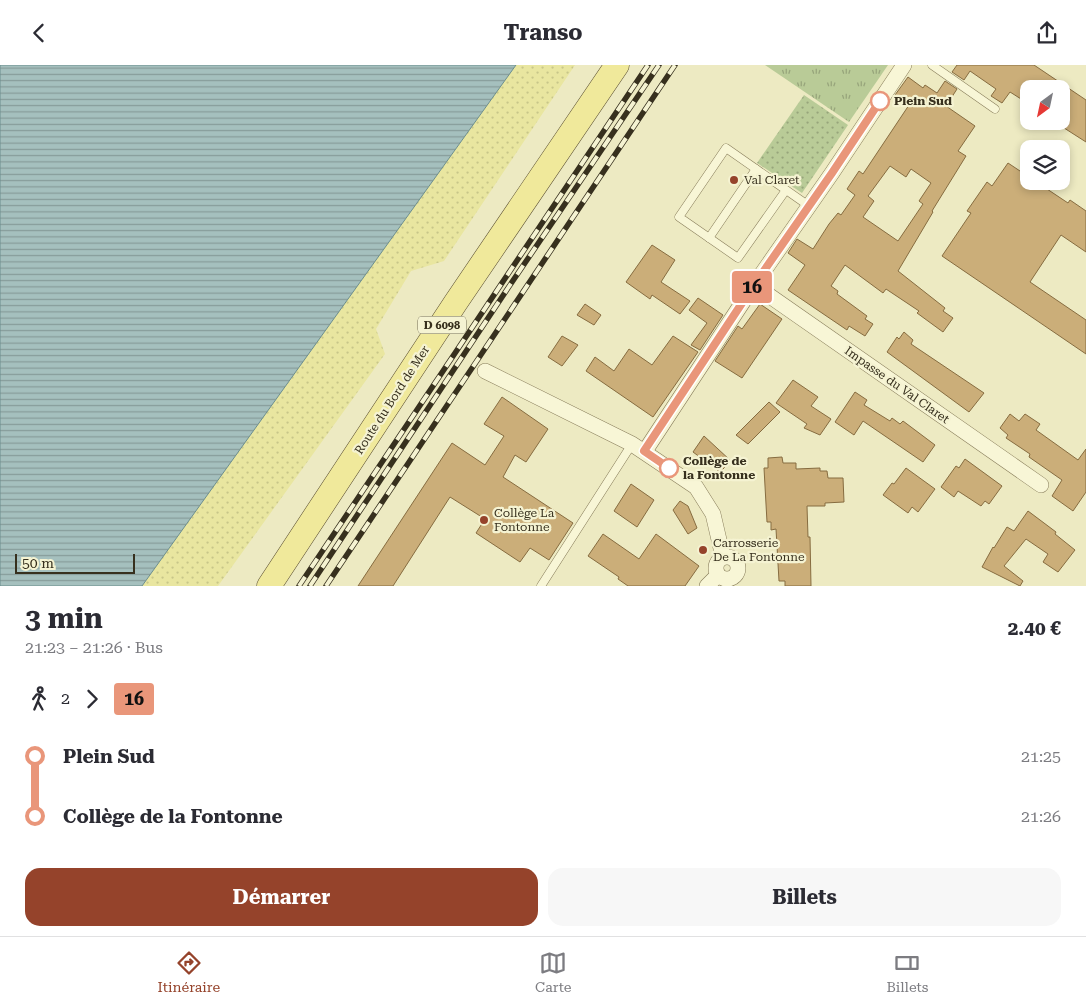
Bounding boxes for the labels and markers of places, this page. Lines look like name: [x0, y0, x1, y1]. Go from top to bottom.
marker: Plein Sud: [870, 91, 890, 111]
place label: Plein Sud: [894, 94, 952, 108]
place label: Val Claret: [744, 173, 800, 187]
marker: Val Claret: [728, 174, 740, 186]
place label: Collège de la Fontonne: [683, 454, 755, 482]
marker: Collège de la Fontonne: [659, 458, 679, 478]
place label: Collège La Fontonne: [494, 506, 555, 534]
marker: Collège La Fontonne: [478, 514, 490, 526]
place label: Carrosserie De La Fontonne: [713, 536, 805, 564]
marker: Carrosserie De La Fontonne: [697, 544, 709, 556]

